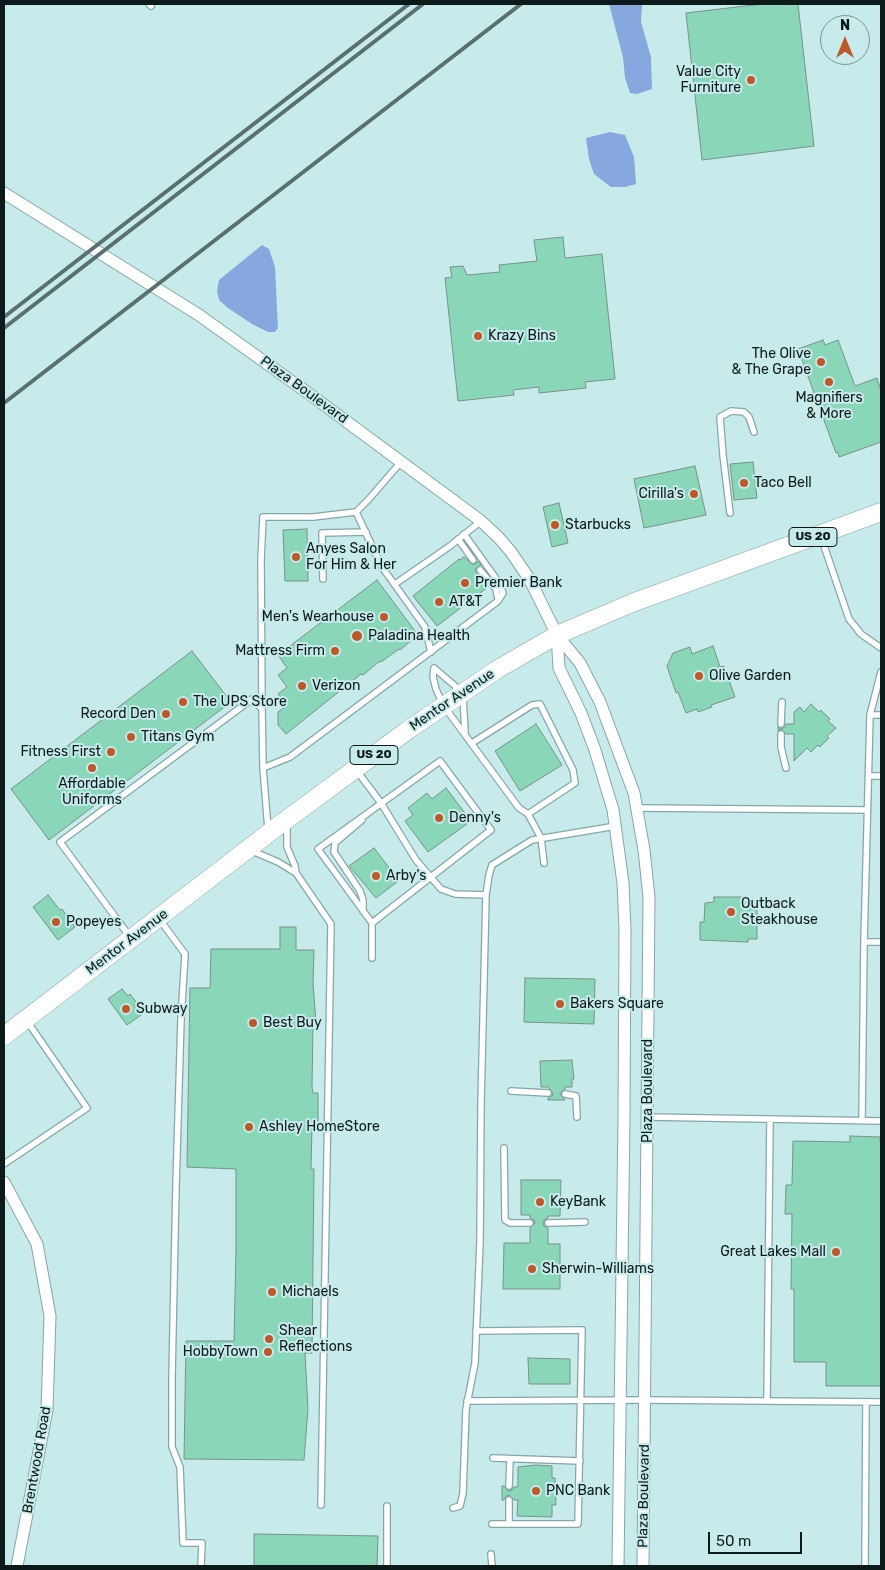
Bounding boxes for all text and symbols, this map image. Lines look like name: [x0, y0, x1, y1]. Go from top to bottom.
north arrow: [820, 15, 870, 65]
text: N: [840, 17, 850, 34]
place label: Value City Furniture: [676, 64, 741, 96]
marker: Value City Furniture: [745, 74, 757, 86]
place label: Krazy Bins: [488, 328, 556, 344]
marker: Krazy Bins: [472, 330, 484, 342]
place label: The Olive & The Grape: [732, 346, 811, 378]
street label: Plaza Boulevard: [257, 353, 351, 427]
marker: The Olive & The Grape: [815, 356, 827, 368]
marker: Magnifiers & More: [823, 376, 835, 388]
place label: Magnifiers & More: [795, 390, 863, 422]
place label: Taco Bell: [754, 475, 812, 491]
marker: Taco Bell: [738, 477, 750, 489]
place label: Cirilla's: [639, 486, 684, 502]
marker: Cirilla's: [688, 488, 700, 500]
place label: Starbucks: [565, 517, 631, 533]
marker: Starbucks: [549, 519, 561, 531]
road number: US 20: [789, 528, 837, 546]
place label: Anyes Salon For Him & Her: [306, 541, 396, 574]
marker: Anyes Salon For Him & Her: [290, 551, 302, 563]
place label: Premier Bank: [475, 575, 562, 591]
marker: Premier Bank: [459, 577, 471, 589]
place label: AT&T: [449, 594, 482, 610]
marker: AT&T: [433, 596, 445, 608]
place label: Men's Wearhouse: [262, 609, 374, 625]
marker: Men's Wearhouse: [378, 611, 390, 623]
place label: Paladina Health: [368, 628, 470, 644]
marker: Paladina Health: [350, 629, 364, 643]
place label: Mattress Firm: [235, 643, 325, 659]
marker: Mattress Firm: [329, 645, 341, 657]
street label: Mentor Avenue: [406, 665, 498, 735]
place label: Olive Garden: [709, 668, 791, 684]
marker: Olive Garden: [693, 670, 705, 682]
place label: Verizon: [312, 678, 361, 694]
marker: Verizon: [296, 680, 308, 692]
place label: The UPS Store: [193, 694, 287, 710]
marker: The UPS Store: [177, 696, 189, 708]
place label: Record Den: [80, 706, 156, 722]
marker: Record Den: [160, 708, 172, 720]
place label: Titans Gym: [141, 729, 214, 745]
marker: Titans Gym: [125, 731, 137, 743]
place label: Fitness First: [20, 744, 101, 760]
marker: Fitness First: [105, 746, 117, 758]
road number: US 20: [350, 746, 398, 764]
marker: Affordable Uniforms: [86, 762, 98, 774]
place label: Affordable Uniforms: [58, 776, 126, 809]
place label: Denny's: [449, 810, 501, 826]
marker: Denny's: [433, 812, 445, 824]
place label: Arby's: [386, 868, 426, 884]
marker: Arby's: [370, 870, 382, 882]
place label: Outback Steakhouse: [741, 896, 818, 929]
street label: Mentor Avenue: [83, 906, 171, 978]
marker: Outback Steakhouse: [725, 906, 737, 918]
place label: Popeyes: [66, 914, 121, 930]
marker: Popeyes: [50, 916, 62, 928]
place label: Bakers Square: [570, 996, 664, 1012]
marker: Bakers Square: [554, 998, 566, 1010]
place label: Subway: [136, 1001, 188, 1017]
marker: Subway: [120, 1003, 132, 1015]
place label: Best Buy: [263, 1015, 322, 1031]
marker: Best Buy: [247, 1017, 259, 1029]
street label: Plaza Boulevard: [640, 1039, 656, 1143]
place label: Ashley HomeStore: [259, 1119, 380, 1135]
marker: Ashley HomeStore: [243, 1121, 255, 1133]
place label: KeyBank: [550, 1194, 606, 1210]
marker: KeyBank: [534, 1196, 546, 1208]
place label: Great Lakes Mall: [720, 1244, 826, 1260]
marker: Great Lakes Mall: [830, 1246, 842, 1258]
place label: Sherwin-Williams: [542, 1261, 654, 1277]
marker: Sherwin-Williams: [526, 1263, 538, 1275]
place label: Michaels: [282, 1284, 339, 1300]
marker: Michaels: [266, 1286, 278, 1298]
place label: Shear Reflections: [279, 1323, 352, 1355]
marker: Shear Reflections: [263, 1333, 275, 1345]
place label: HobbyTown: [183, 1344, 258, 1360]
marker: HobbyTown: [262, 1346, 274, 1358]
street label: Brentwood Road: [19, 1405, 55, 1515]
street label: Plaza Boulevard: [635, 1444, 653, 1548]
place label: PNC Bank: [546, 1483, 610, 1499]
marker: PNC Bank: [530, 1485, 542, 1497]
scale bar: [710, 1522, 804, 1554]
text: 50 m: [716, 1532, 751, 1550]

